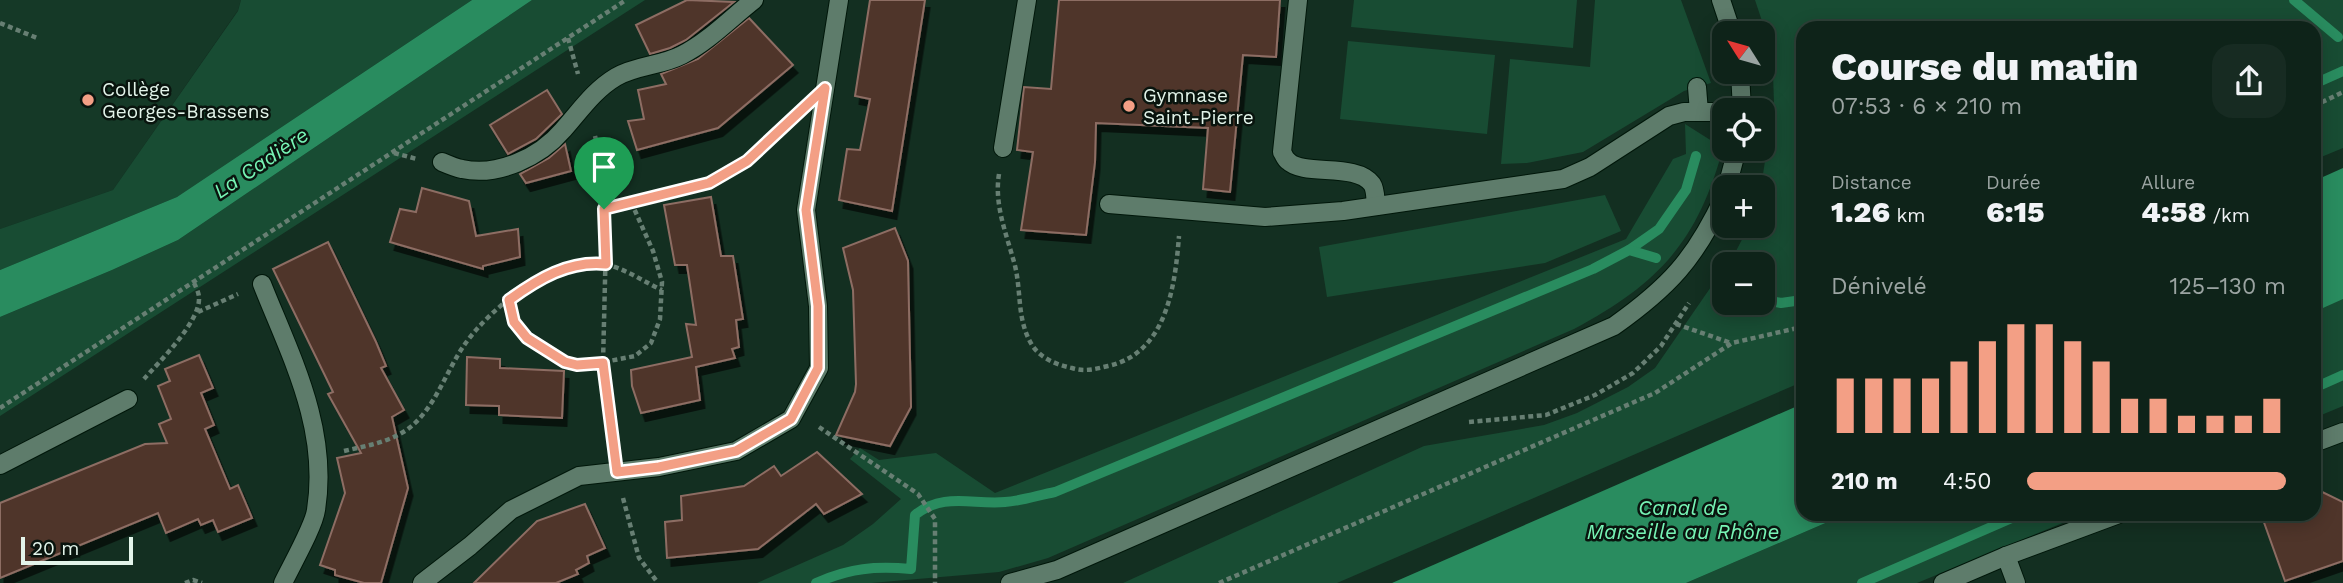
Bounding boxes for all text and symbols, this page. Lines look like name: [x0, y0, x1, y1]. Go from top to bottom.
north arrow: [1712, 21, 1774, 84]
map controls: [1712, 21, 1775, 315]
button: share: [2212, 44, 2286, 118]
text: Course du matin: [1831, 45, 2138, 89]
place label: Collège Georges-Brassens: [102, 78, 270, 123]
place label: Gymnase Saint-Pierre: [1143, 84, 1254, 129]
marker: Collège Georges-Brassens: [80, 92, 96, 108]
text: 07:53 · 6 × 210 m: [1831, 93, 2022, 120]
marker: Gymnase Saint-Pierre: [1121, 98, 1137, 114]
button: locate: [1712, 98, 1775, 161]
water label: La Cadière: [209, 122, 313, 203]
pin: [574, 137, 634, 209]
icon: arrive: [585, 148, 623, 186]
text: Distance: [1831, 171, 1912, 194]
text: Durée: [1986, 171, 2041, 194]
text: Allure: [2141, 171, 2195, 194]
button: +: [1712, 175, 1775, 238]
text: 1.26: [1831, 194, 1890, 229]
text: 6:15: [1986, 194, 2045, 229]
text: 4:58: [2141, 194, 2206, 229]
text: km: [1890, 204, 1925, 227]
text: /km: [2206, 204, 2250, 227]
button: −: [1712, 252, 1775, 315]
text: Dénivelé: [1831, 273, 1927, 300]
text: 125–130 m: [2169, 273, 2286, 300]
text: 210 m: [1831, 468, 1898, 495]
text: 4:50: [1943, 468, 1992, 495]
water label: Canal de Marseille au Rhône: [1587, 495, 1779, 544]
scale bar: [21, 534, 133, 566]
text: 20 m: [32, 537, 79, 560]

